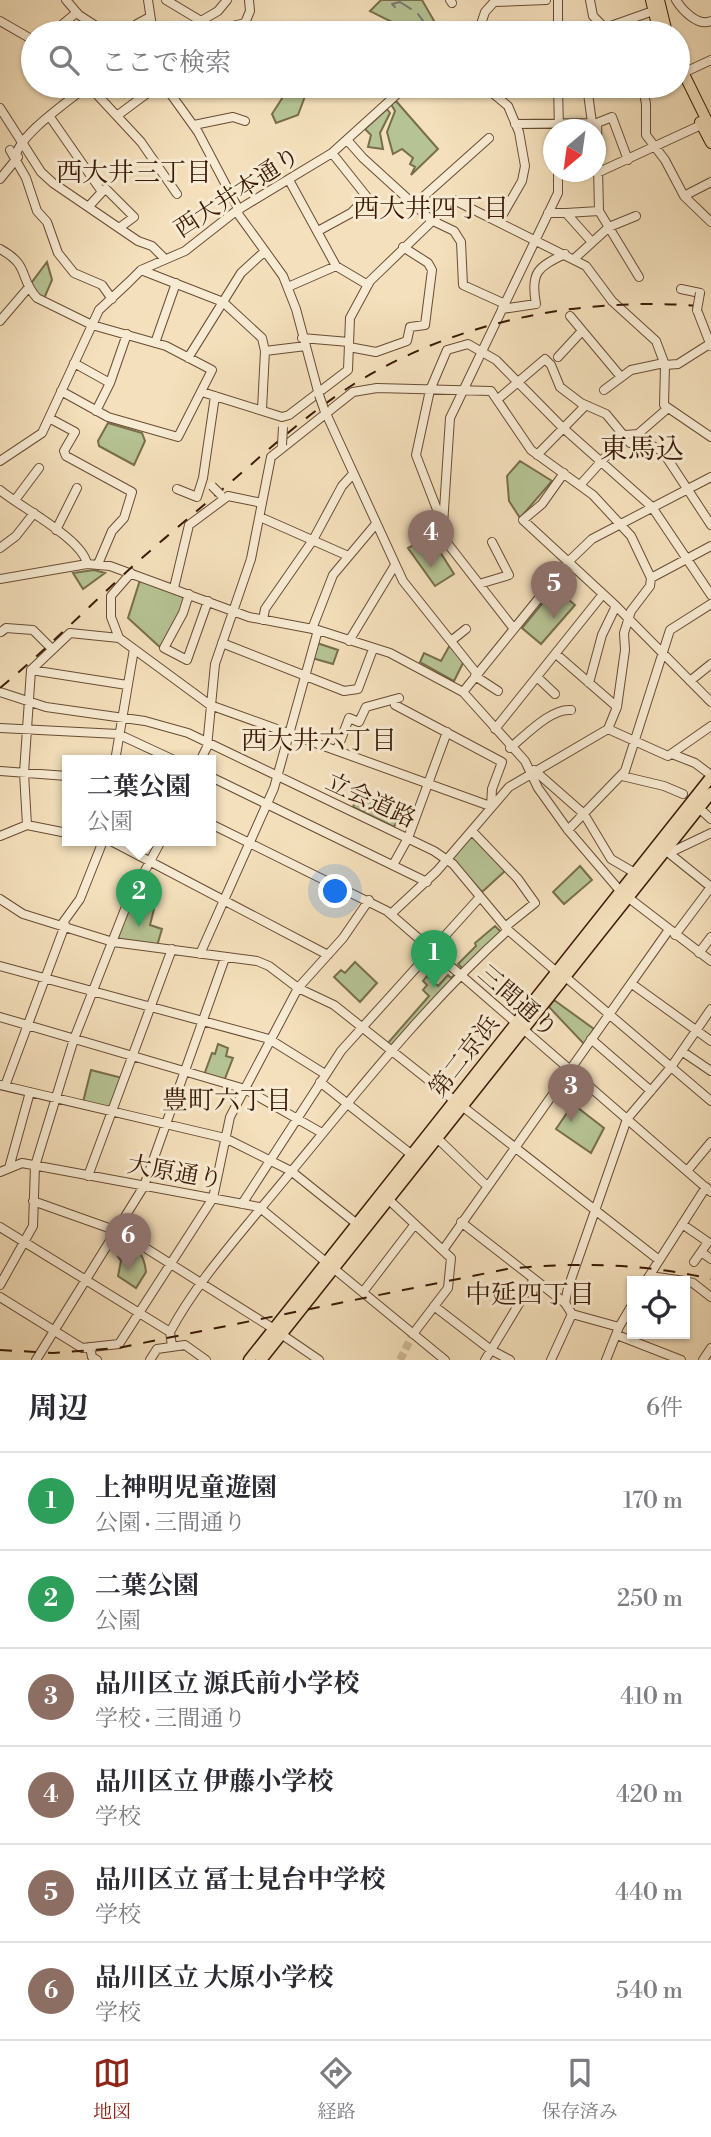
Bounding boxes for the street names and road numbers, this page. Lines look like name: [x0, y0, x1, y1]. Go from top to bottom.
street label: 西大井本通り: [169, 141, 306, 245]
street label: 立会道路: [321, 767, 420, 835]
street label: 三間通り: [471, 959, 563, 1045]
street label: 第二京浜: [423, 1010, 506, 1104]
street label: 大原通り: [125, 1150, 225, 1196]

